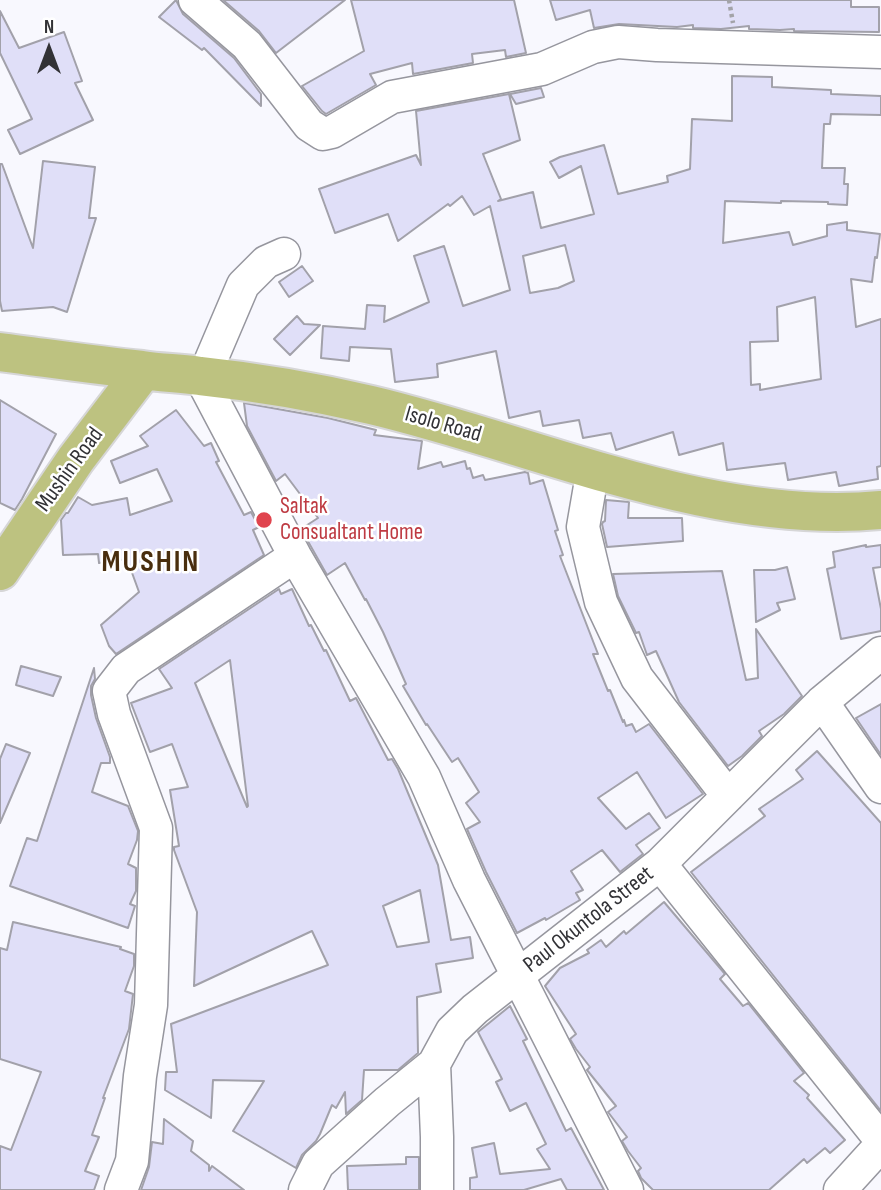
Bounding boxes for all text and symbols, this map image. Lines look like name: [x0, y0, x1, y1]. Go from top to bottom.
north arrow: [14, 14, 84, 84]
text: N: [44, 16, 54, 39]
street label: Isolo Road: [402, 401, 484, 449]
street label: Mushin Road: [30, 422, 110, 518]
place label: Saltak Consualtant Home: [280, 493, 423, 547]
marker: Saltak Consualtant Home: [254, 510, 274, 530]
district label: MUSHIN: [102, 545, 200, 581]
street label: Paul Okuntola Street: [519, 861, 659, 979]

